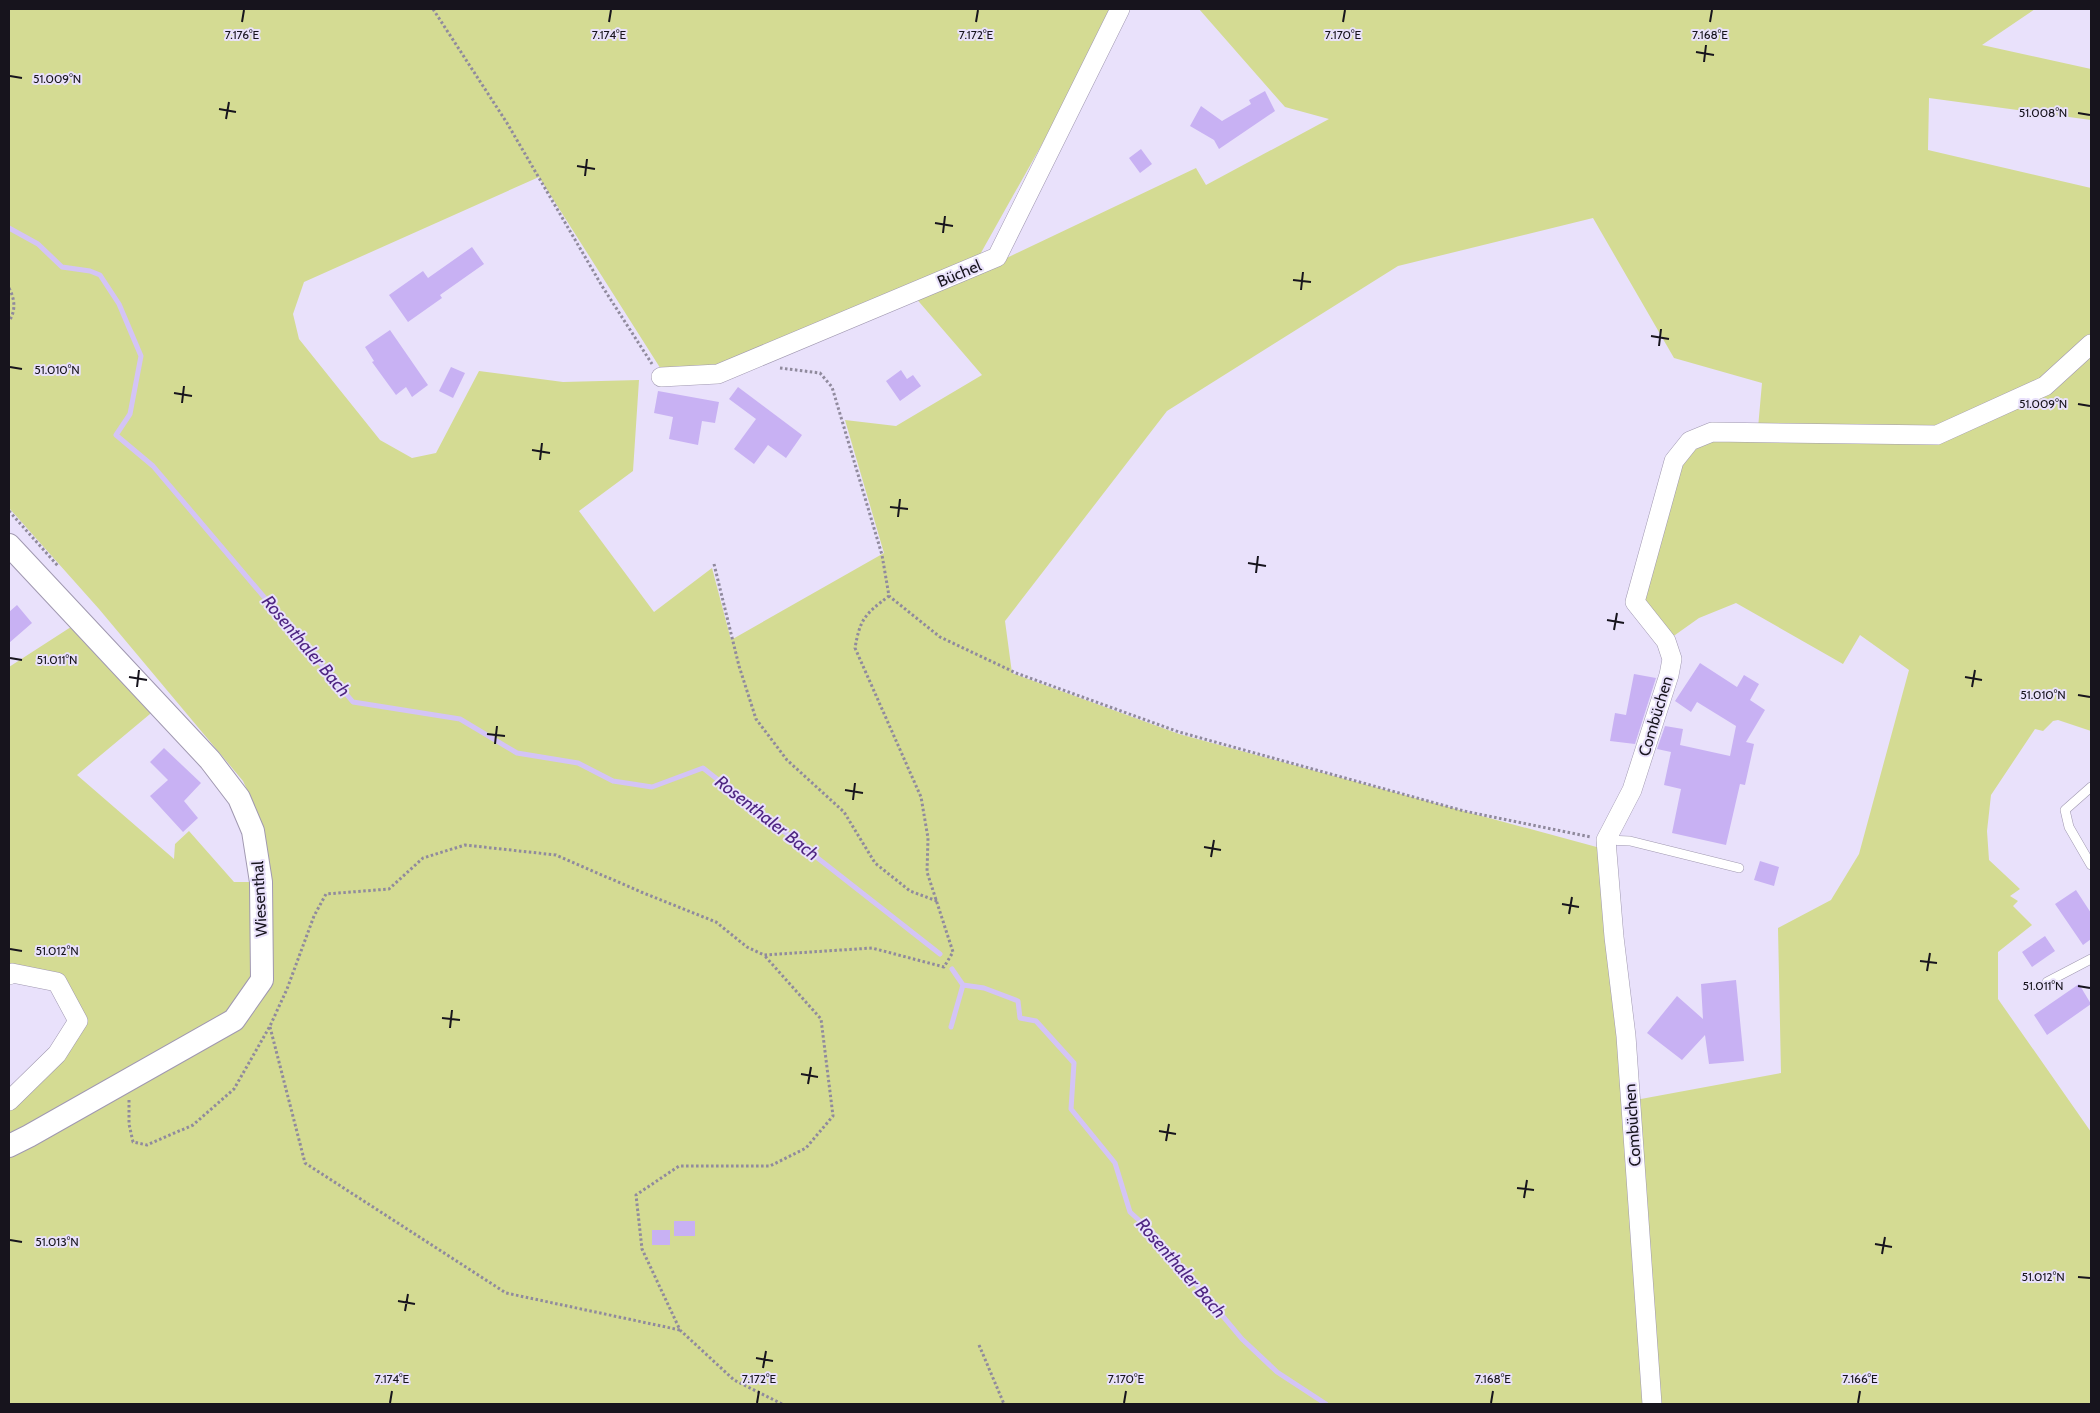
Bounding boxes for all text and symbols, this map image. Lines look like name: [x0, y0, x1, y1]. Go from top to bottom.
text: 7.176°E: [225, 27, 260, 42]
text: 7.174°E: [592, 27, 627, 42]
text: 7.172°E: [959, 27, 993, 42]
text: 7.170°E: [1325, 27, 1361, 42]
text: 7.168°E: [1692, 27, 1728, 42]
text: 51.009°N: [33, 71, 81, 86]
text: 51.008°N: [2019, 105, 2067, 120]
street label: Büchel: [934, 256, 984, 291]
text: 51.010°N: [34, 362, 80, 377]
text: 51.009°N: [2019, 396, 2067, 411]
water label: Rosenthaler Bach: [257, 591, 355, 701]
text: 51.011°N: [37, 652, 77, 667]
street label: Combüchen: [1634, 674, 1677, 759]
text: 51.010°N: [2020, 687, 2066, 702]
water label: Rosenthaler Bach: [711, 771, 823, 865]
street label: Wiesenthal: [248, 860, 271, 937]
text: 51.012°N: [35, 943, 79, 958]
text: 51.011°N: [2023, 978, 2063, 993]
street label: Combüchen: [1620, 1083, 1645, 1167]
water label: Rosenthaler Bach: [1131, 1213, 1231, 1323]
text: 51.013°N: [35, 1234, 79, 1249]
text: 51.012°N: [2021, 1269, 2065, 1284]
text: 7.174°E: [375, 1371, 410, 1386]
text: 7.172°E: [742, 1371, 776, 1386]
text: 7.170°E: [1108, 1371, 1144, 1386]
text: 7.168°E: [1475, 1371, 1511, 1386]
text: 7.166°E: [1842, 1371, 1878, 1386]

